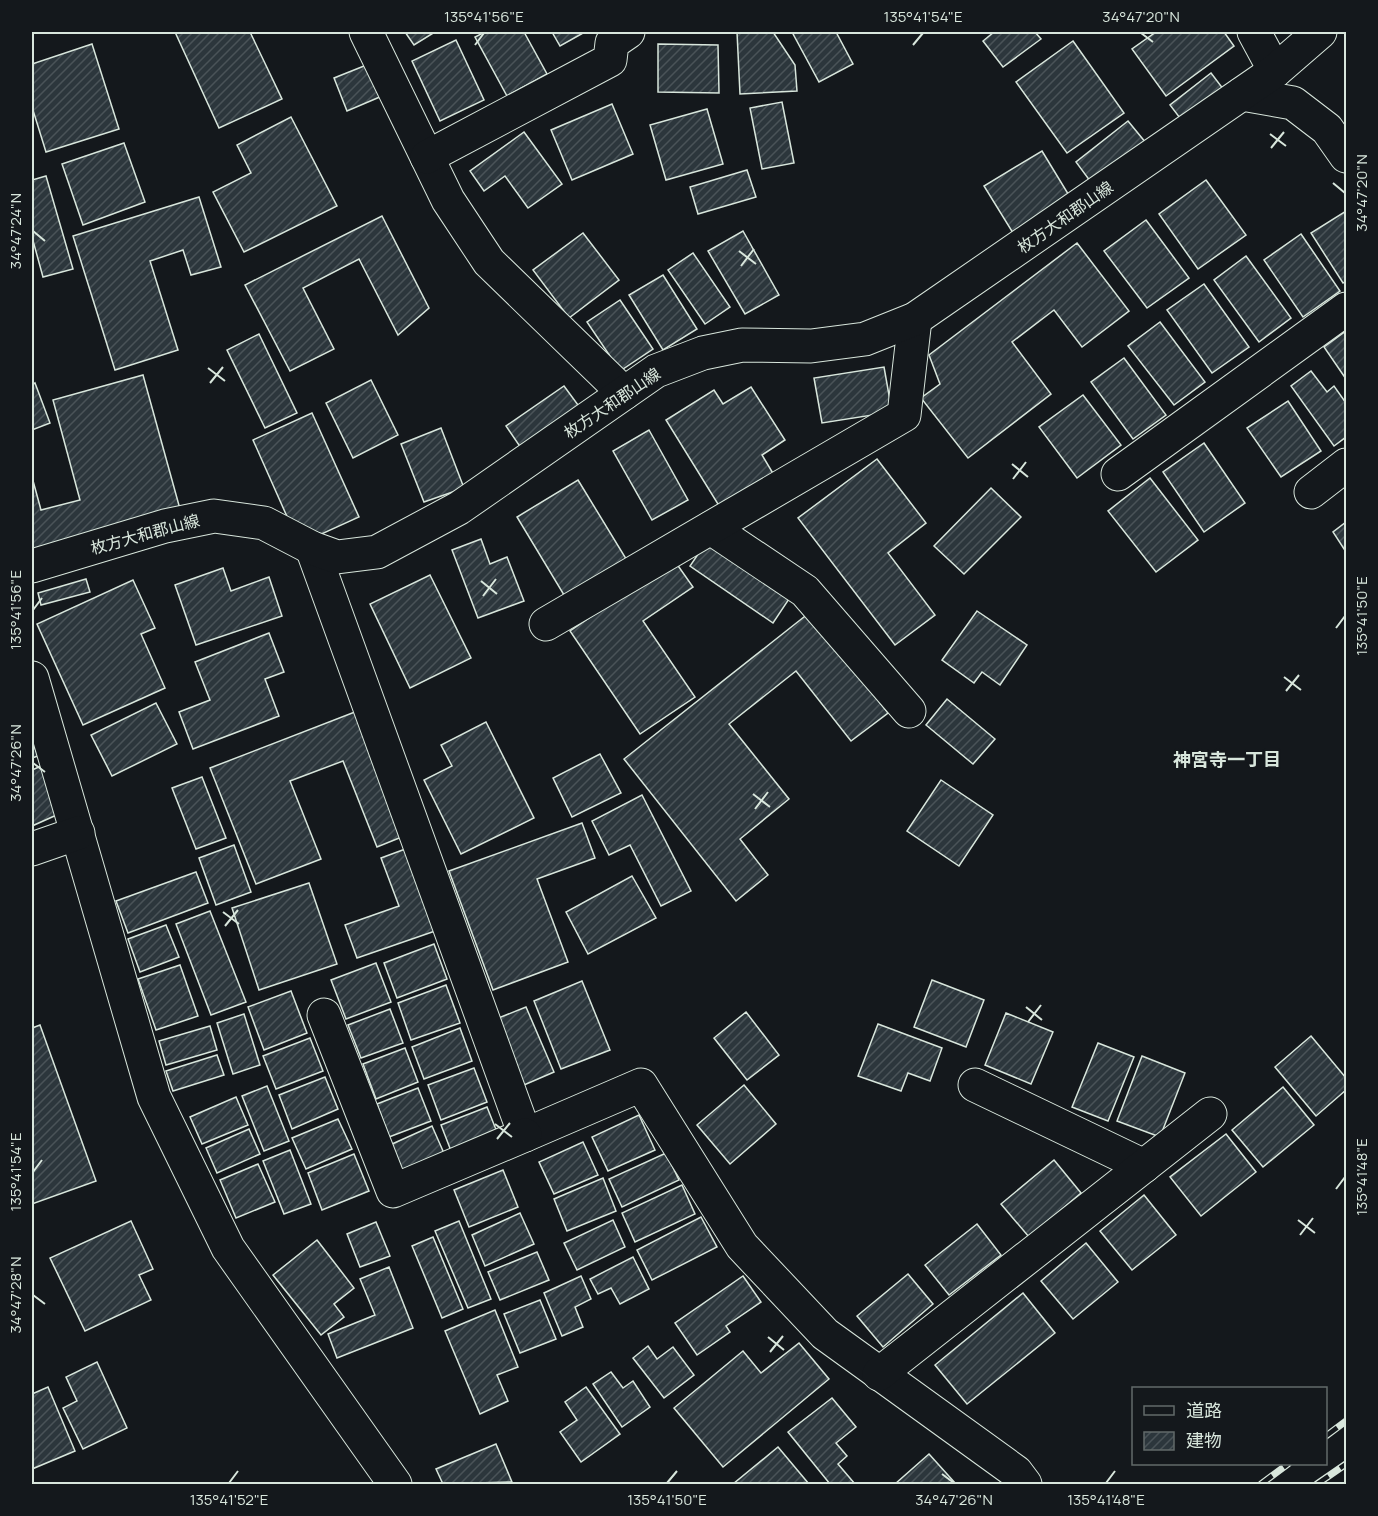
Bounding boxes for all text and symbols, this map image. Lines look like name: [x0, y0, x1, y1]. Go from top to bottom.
text: 135°41'56"E: [444, 6, 524, 27]
text: 135°41'54"E: [884, 6, 962, 27]
text: 34°47'20"N: [1102, 6, 1180, 27]
text: 34°47'20"N: [1351, 154, 1372, 232]
street label: 枚方大和郡山線: [1013, 176, 1117, 258]
text: 34°47'24"N: [5, 193, 26, 269]
street label: 枚方大和郡山線: [559, 363, 665, 443]
street label: 枚方大和郡山線: [88, 509, 202, 559]
text: 135°41'56"E: [5, 570, 26, 650]
text: 135°41'50"E: [1351, 576, 1372, 656]
text: 34°47'26"N: [5, 724, 26, 802]
district label: 神宮寺一丁目: [1173, 747, 1281, 771]
text: 135°41'54"E: [5, 1133, 26, 1211]
text: 135°41'48"E: [1351, 1138, 1372, 1216]
text: 34°47'28"N: [5, 1257, 26, 1333]
legend: [1132, 1387, 1327, 1465]
text: 道路: [1186, 1398, 1222, 1422]
text: 建物: [1186, 1428, 1222, 1452]
text: 135°41'52"E: [190, 1489, 268, 1510]
text: 135°41'50"E: [627, 1489, 707, 1510]
text: 34°47'26"N: [915, 1489, 993, 1510]
text: 135°41'48"E: [1067, 1489, 1145, 1510]

